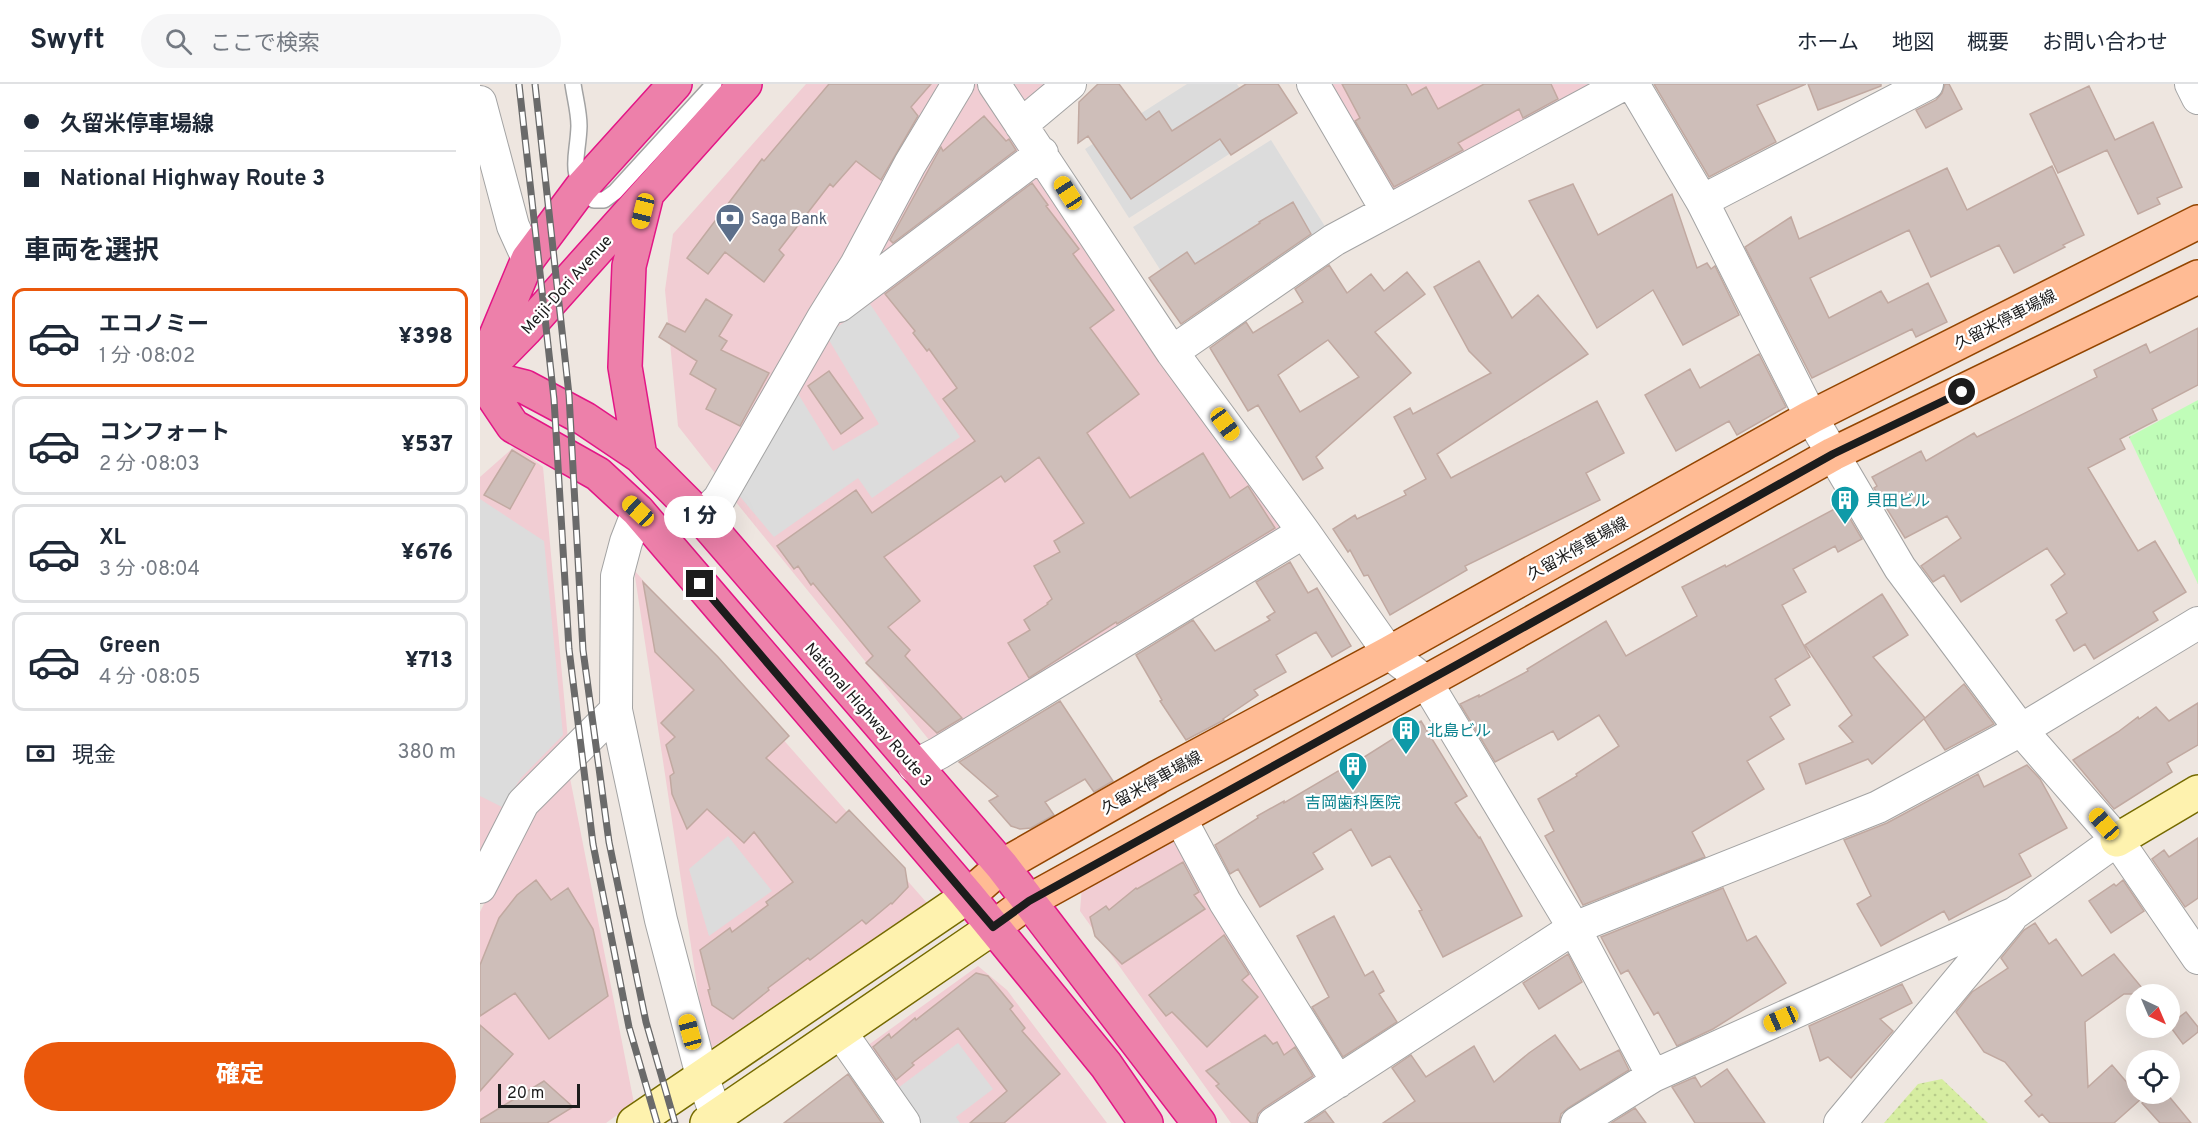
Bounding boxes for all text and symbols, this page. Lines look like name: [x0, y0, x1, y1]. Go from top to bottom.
search box: [141, 14, 561, 68]
text: Swyft: [30, 23, 105, 59]
icon: search: [162, 25, 195, 58]
text: ホーム: [1797, 30, 1859, 57]
text: 地図: [1892, 30, 1934, 57]
text: 概要: [1967, 30, 2009, 57]
text: お問い合わせ: [2042, 30, 2168, 57]
text: ここで検索: [210, 31, 320, 58]
text: 久留米停車場線: [60, 112, 214, 139]
text: National Highway Route 3: [60, 166, 325, 193]
car: [1051, 173, 1085, 213]
car: [630, 191, 656, 231]
bank icon: Saga Bank: [714, 202, 746, 244]
place label: Saga Bank: [751, 210, 827, 230]
street label: Meiji-Dori Avenue: [518, 232, 617, 339]
text: 車両を選択: [24, 235, 159, 269]
street label: 久留米停車場線: [1951, 286, 2060, 355]
icon: car: [27, 311, 81, 365]
text: エコノミー: [99, 312, 209, 339]
text: ¥398: [398, 324, 453, 351]
text: 1 分 · 08:02: [99, 344, 195, 370]
route start: [1948, 378, 1975, 405]
car: [1207, 404, 1243, 444]
icon: car: [27, 419, 81, 473]
text: コンフォート: [99, 420, 230, 447]
text: ¥537: [401, 432, 453, 459]
text: 2 分 · 08:03: [99, 452, 200, 478]
building icon: 貝田ビル: [1829, 484, 1861, 526]
car: [619, 492, 657, 530]
place label: 貝田ビル: [1866, 492, 1930, 512]
callout: 1 分: [664, 497, 736, 539]
text: 1 分: [683, 504, 717, 530]
street label: 久留米停車場線: [1524, 514, 1632, 586]
text: XL: [99, 525, 126, 552]
icon: car: [27, 527, 81, 581]
text: ¥676: [401, 540, 453, 567]
text: 3 分 · 08:04: [99, 557, 200, 583]
route end: [686, 570, 713, 597]
text: Green: [99, 633, 161, 660]
icon: car: [27, 635, 81, 689]
street label: National Highway Route 3: [800, 639, 935, 791]
text: ¥713: [405, 648, 453, 675]
text: 4 分 · 08:05: [99, 665, 200, 691]
building icon: 北島ビル: [1390, 714, 1422, 756]
place label: 北島ビル: [1427, 722, 1491, 742]
icon: cash: [24, 737, 57, 770]
text: 380 m: [397, 740, 456, 766]
text: 現金: [72, 743, 116, 770]
street label: 久留米停車場線: [1098, 748, 1206, 820]
building icon: 吉岡歯科医院: [1337, 750, 1369, 792]
place label: 吉岡歯科医院: [1305, 794, 1401, 814]
car: [2085, 805, 2123, 843]
north arrow: [2126, 984, 2180, 1038]
map controls: [2126, 984, 2180, 1104]
car: [1761, 1003, 1801, 1035]
car: [677, 1012, 703, 1052]
button: 確定: [24, 1042, 456, 1111]
button: locate: [2126, 1050, 2180, 1104]
scale bar: [498, 1081, 580, 1108]
text: 20 m: [507, 1084, 544, 1104]

